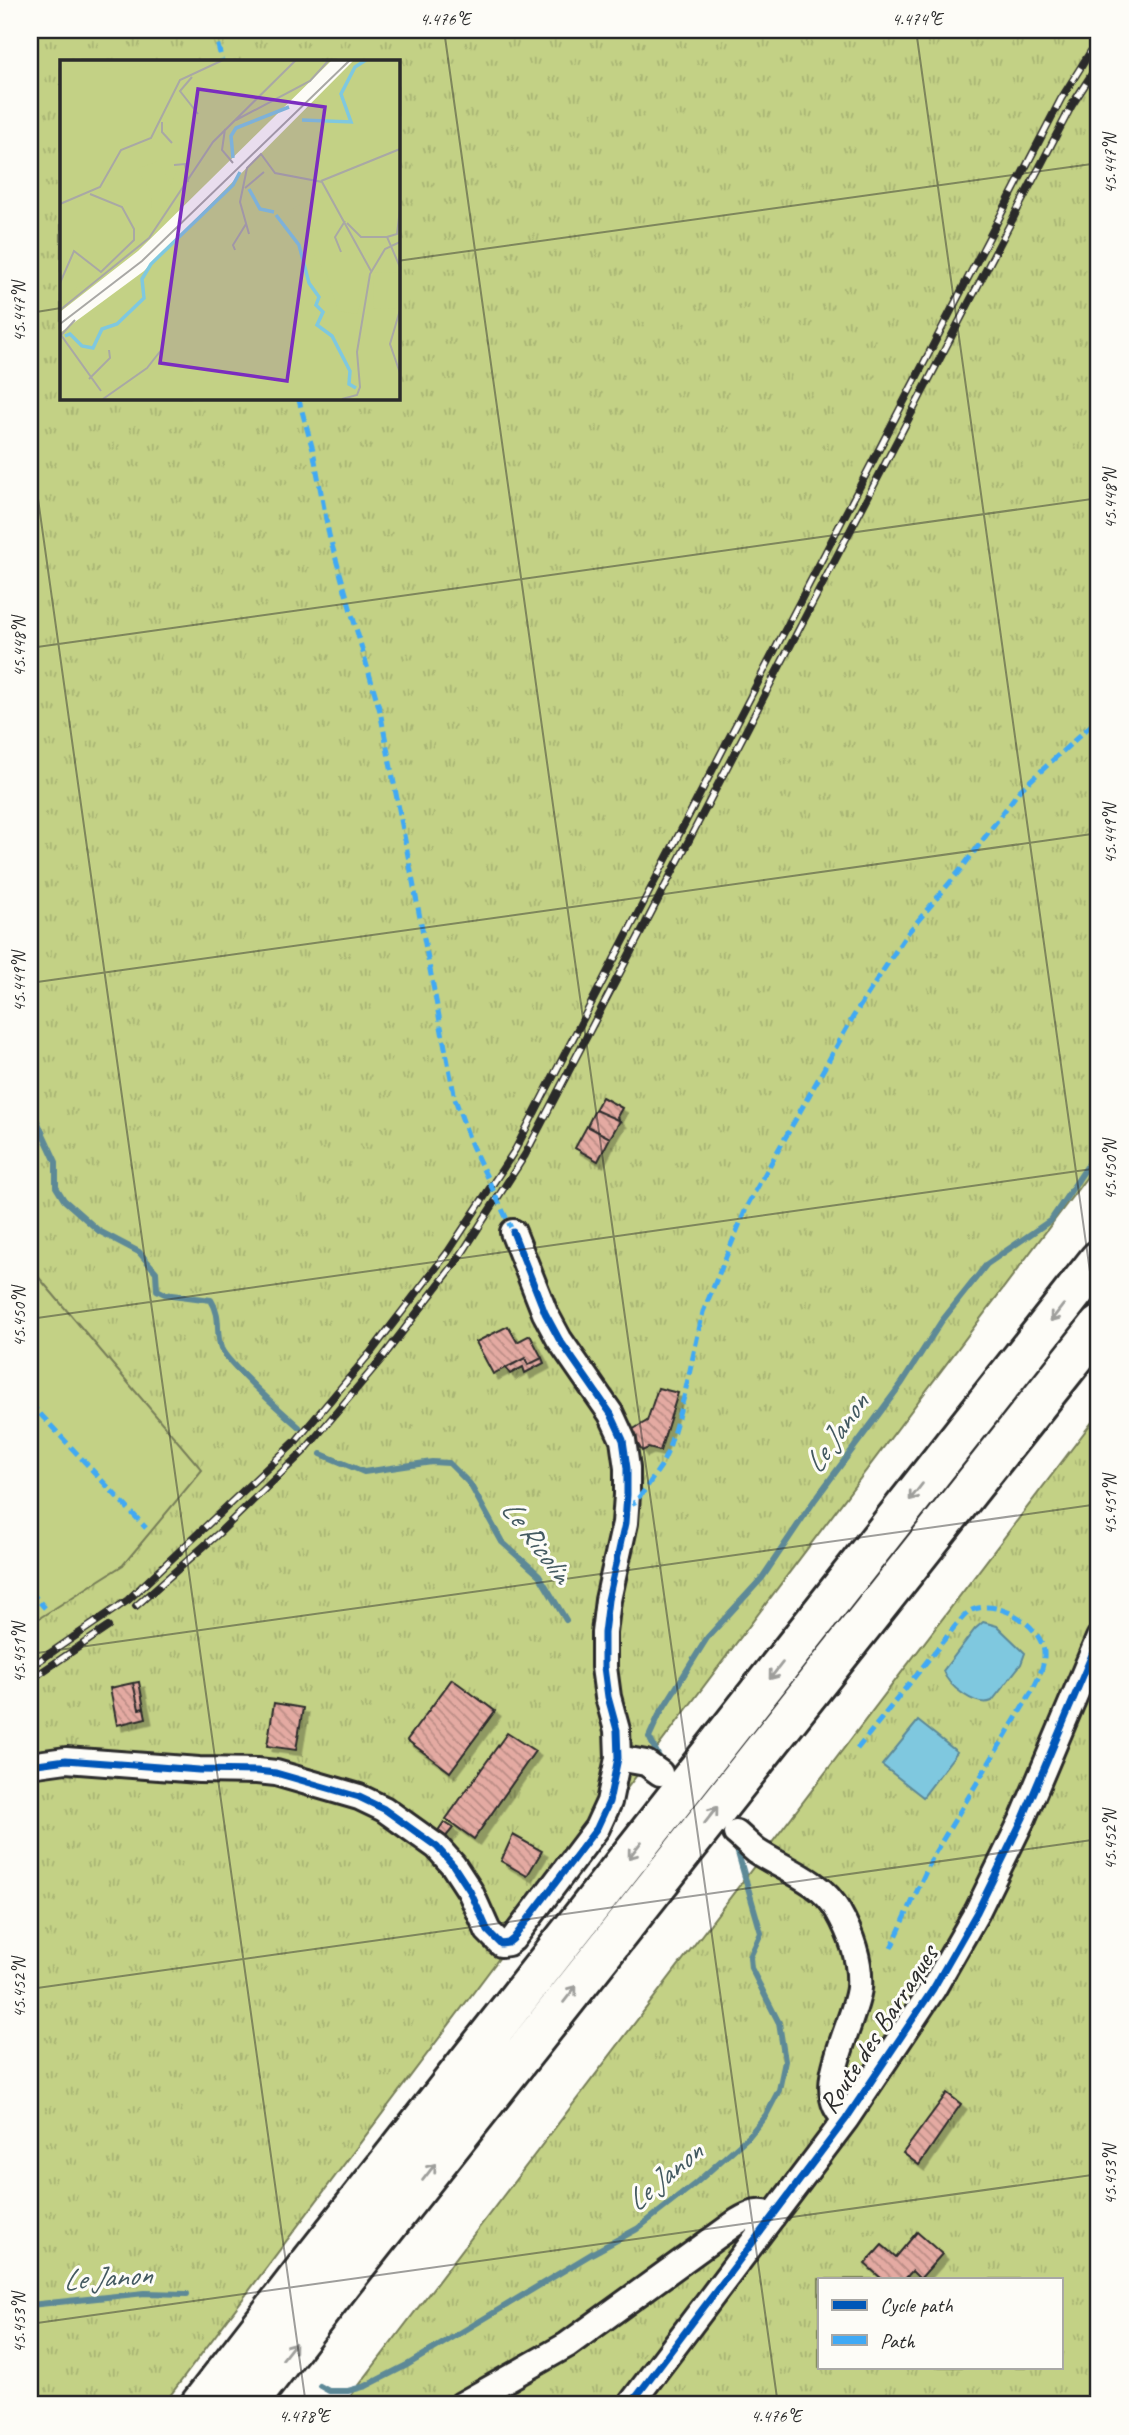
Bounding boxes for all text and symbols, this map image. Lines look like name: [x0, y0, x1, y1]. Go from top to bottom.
text: 4.476°E: [420, 8, 473, 30]
text: 4.474°E: [892, 8, 945, 30]
inset map: [60, 60, 399, 399]
text: 45.447°N: [1099, 131, 1121, 194]
text: 45.447°N: [8, 279, 30, 342]
text: 45.448°N: [1099, 466, 1121, 529]
text: 45.448°N: [8, 614, 30, 677]
text: 45.449°N: [1099, 801, 1121, 864]
text: 45.449°N: [8, 949, 30, 1012]
text: 45.450°N: [1099, 1137, 1121, 1200]
text: 45.450°N: [8, 1284, 30, 1347]
one-way arrow: [1049, 1304, 1065, 1322]
water label: Le Janon: [795, 1384, 878, 1480]
text: 45.451°N: [1099, 1472, 1121, 1535]
one-way arrow: [909, 1482, 924, 1501]
water label: Le Ricolin: [493, 1491, 582, 1593]
text: 45.451°N: [8, 1620, 30, 1683]
one-way arrow: [768, 1661, 783, 1679]
one-way arrow: [704, 1807, 719, 1825]
text: 45.452°N: [1099, 1807, 1121, 1870]
one-way arrow: [627, 1840, 642, 1858]
street label: Route des Barraques: [811, 1936, 947, 2120]
text: 45.452°N: [8, 1955, 30, 2018]
one-way arrow: [563, 1985, 578, 2003]
water label: Le Janon: [618, 2131, 712, 2219]
text: 45.453°N: [1099, 2142, 1121, 2205]
one-way arrow: [421, 2163, 436, 2182]
water label: Le Janon: [61, 2255, 155, 2299]
legend: [818, 2278, 1062, 2368]
text: 45.453°N: [8, 2290, 30, 2353]
text: Cycle path: [880, 2292, 953, 2318]
text: Path: [880, 2328, 916, 2354]
one-way arrow: [281, 2342, 296, 2361]
text: 4.478°E: [279, 2405, 332, 2427]
text: 4.476°E: [751, 2405, 804, 2427]

